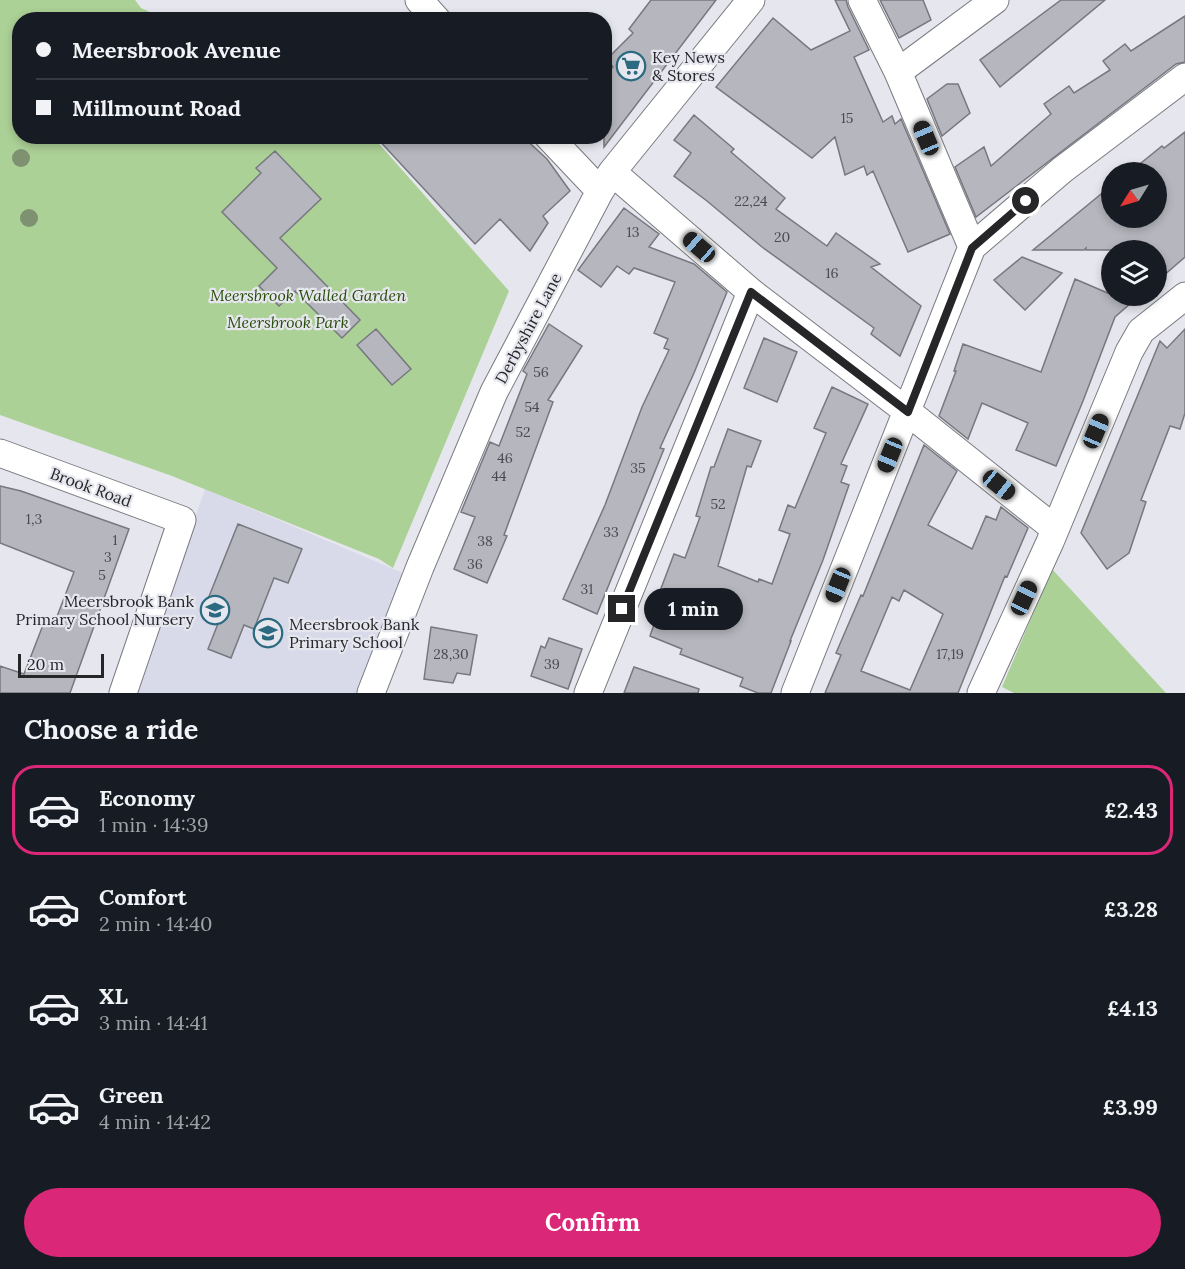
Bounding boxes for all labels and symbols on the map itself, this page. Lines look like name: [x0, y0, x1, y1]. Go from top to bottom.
place label: Key News & Stores: [652, 47, 725, 85]
supermarket icon: Key News & Stores: [615, 50, 647, 82]
house number: 15: [841, 109, 853, 127]
car: [911, 118, 941, 158]
north arrow: [1101, 162, 1167, 228]
route start: [1012, 187, 1039, 214]
house number: 22,24: [734, 192, 768, 210]
house number: 13: [627, 223, 640, 241]
car: [680, 228, 718, 266]
house number: 20: [774, 228, 790, 246]
house number: 16: [825, 264, 839, 282]
street label: Derbyshire Lane: [490, 269, 566, 387]
park label: Meersbrook Walled Garden: [210, 285, 406, 305]
park label: Meersbrook Park: [227, 312, 349, 332]
house number: 56: [533, 363, 549, 381]
house number: 54: [524, 398, 540, 416]
car: [1081, 411, 1111, 451]
house number: 52: [515, 423, 531, 441]
car: [875, 435, 905, 475]
house number: 46: [497, 449, 513, 467]
house number: 35: [630, 459, 646, 477]
street label: Brook Road: [48, 463, 135, 511]
house number: 44: [491, 467, 507, 485]
car: [979, 467, 1019, 503]
house number: 52: [710, 495, 726, 513]
house number: 1,3: [26, 510, 42, 528]
house number: 33: [603, 523, 619, 541]
house number: 1: [112, 531, 118, 549]
house number: 38: [477, 532, 493, 550]
house number: 3: [104, 548, 112, 566]
house number: 36: [467, 555, 483, 573]
car: [823, 565, 853, 605]
house number: 5: [98, 566, 106, 584]
car: [1008, 578, 1040, 618]
house number: 31: [581, 580, 593, 598]
callout: 1 min: [643, 588, 742, 630]
place label: Meersbrook Bank Primary School Nursery: [16, 591, 195, 629]
school or university icon: Meersbrook Bank Primary School Nursery: [199, 594, 231, 626]
route end: [608, 595, 635, 622]
place label: Meersbrook Bank Primary School: [289, 614, 420, 652]
school or university icon: Meersbrook Bank Primary School: [252, 617, 284, 649]
house number: 28,30: [433, 645, 469, 663]
house number: 17,19: [936, 645, 964, 663]
scale bar: [18, 651, 104, 678]
house number: 39: [544, 655, 560, 673]

